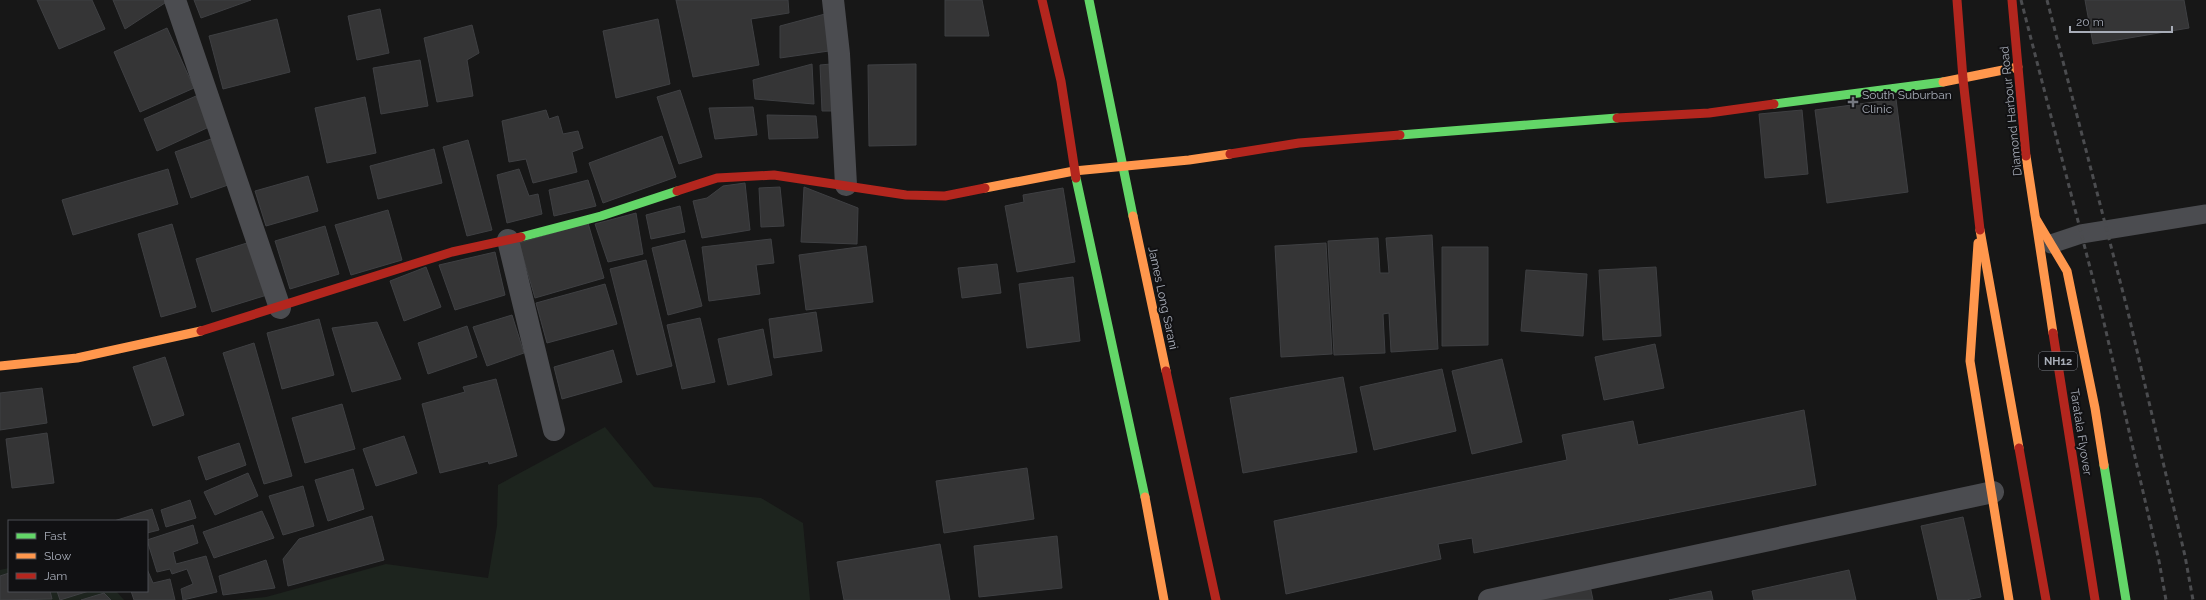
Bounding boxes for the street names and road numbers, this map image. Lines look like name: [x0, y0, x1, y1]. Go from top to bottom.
street label: Diamond Harbour Road: [1997, 45, 2025, 177]
street label: James Long Sarani: [1145, 245, 1181, 351]
road number: NH12: [2039, 352, 2077, 370]
street label: Taratala Flyover: [2067, 388, 2095, 477]

